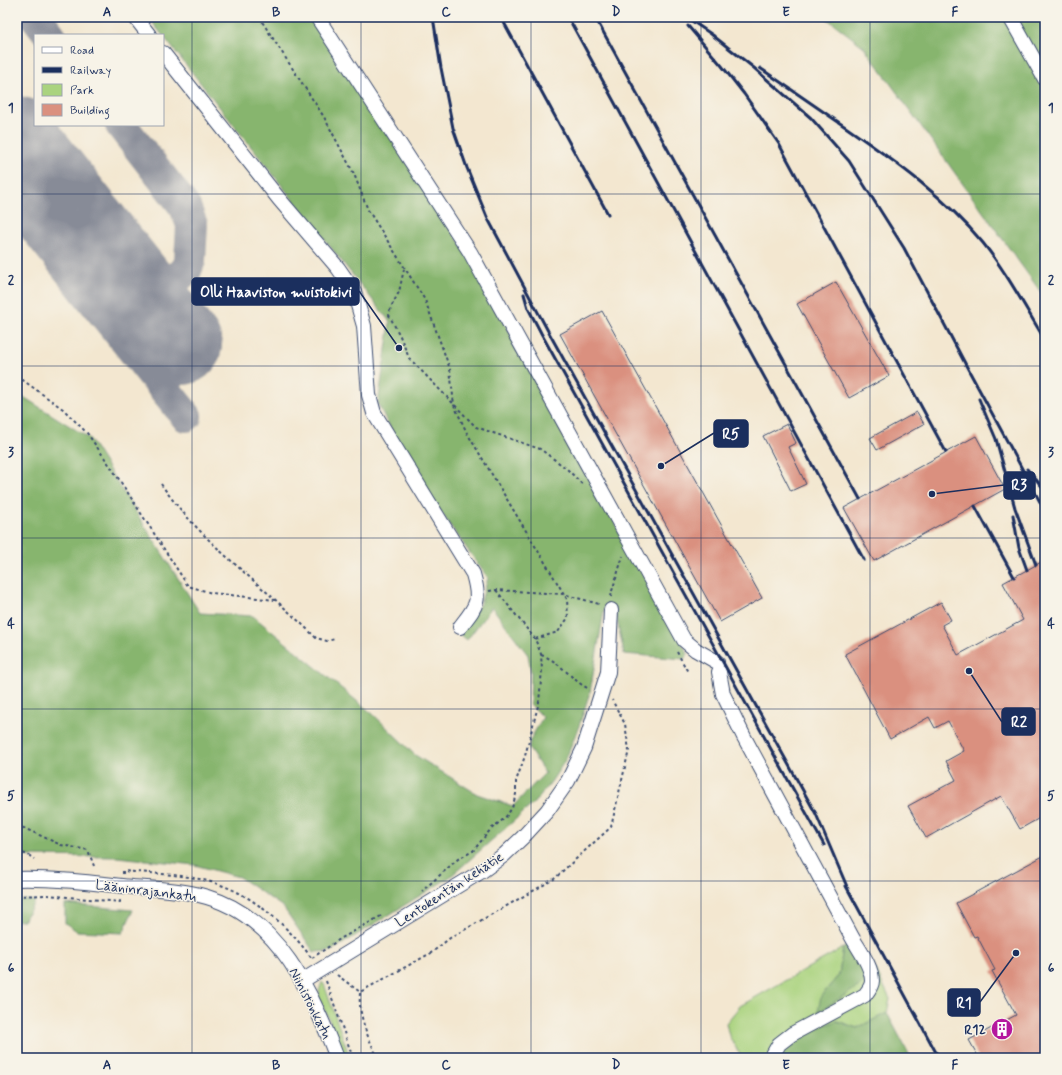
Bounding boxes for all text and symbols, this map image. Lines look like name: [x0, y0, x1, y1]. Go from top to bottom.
text: A: [103, 4, 111, 21]
text: B: [272, 4, 281, 21]
text: C: [441, 4, 451, 21]
text: D: [612, 4, 621, 21]
text: E: [782, 4, 790, 21]
text: F: [952, 4, 959, 21]
legend: [34, 34, 164, 126]
text: Road: [70, 43, 94, 59]
text: Railway: [70, 63, 112, 79]
text: Park: [70, 83, 94, 99]
text: 1: [8, 100, 14, 117]
text: 1: [1048, 100, 1054, 117]
text: Building: [70, 103, 110, 120]
text: 2: [8, 272, 15, 289]
text: 2: [1048, 272, 1055, 289]
callout: Olli Haaviston muistokivi: [192, 278, 359, 305]
text: Olli Haaviston muistokivi: [200, 283, 353, 303]
callout: R5: [714, 420, 748, 447]
text: R5: [722, 425, 740, 445]
text: 3: [8, 444, 14, 461]
text: 3: [1048, 444, 1054, 461]
callout: R3: [1004, 472, 1035, 499]
text: R3: [1011, 476, 1027, 496]
text: 4: [7, 616, 15, 633]
text: 4: [1047, 616, 1055, 633]
callout: R2: [1002, 708, 1035, 735]
text: R2: [1011, 713, 1028, 733]
text: 5: [7, 788, 15, 805]
text: 5: [1047, 788, 1055, 805]
street label: Lentokentän kehätie: [392, 848, 507, 932]
street label: Lääninrajankatu: [94, 876, 198, 906]
text: 6: [8, 960, 15, 977]
text: 6: [1048, 960, 1055, 977]
street label: Niinistönkatu: [284, 965, 336, 1043]
callout: R1: [948, 989, 980, 1016]
text: R1: [956, 994, 972, 1014]
building icon: R12: [989, 1016, 1015, 1042]
place label: R12: [964, 1021, 986, 1039]
text: A: [103, 1057, 111, 1074]
text: B: [272, 1057, 281, 1074]
text: C: [441, 1057, 451, 1074]
text: D: [612, 1057, 621, 1074]
text: E: [782, 1057, 790, 1074]
text: F: [952, 1057, 959, 1074]

